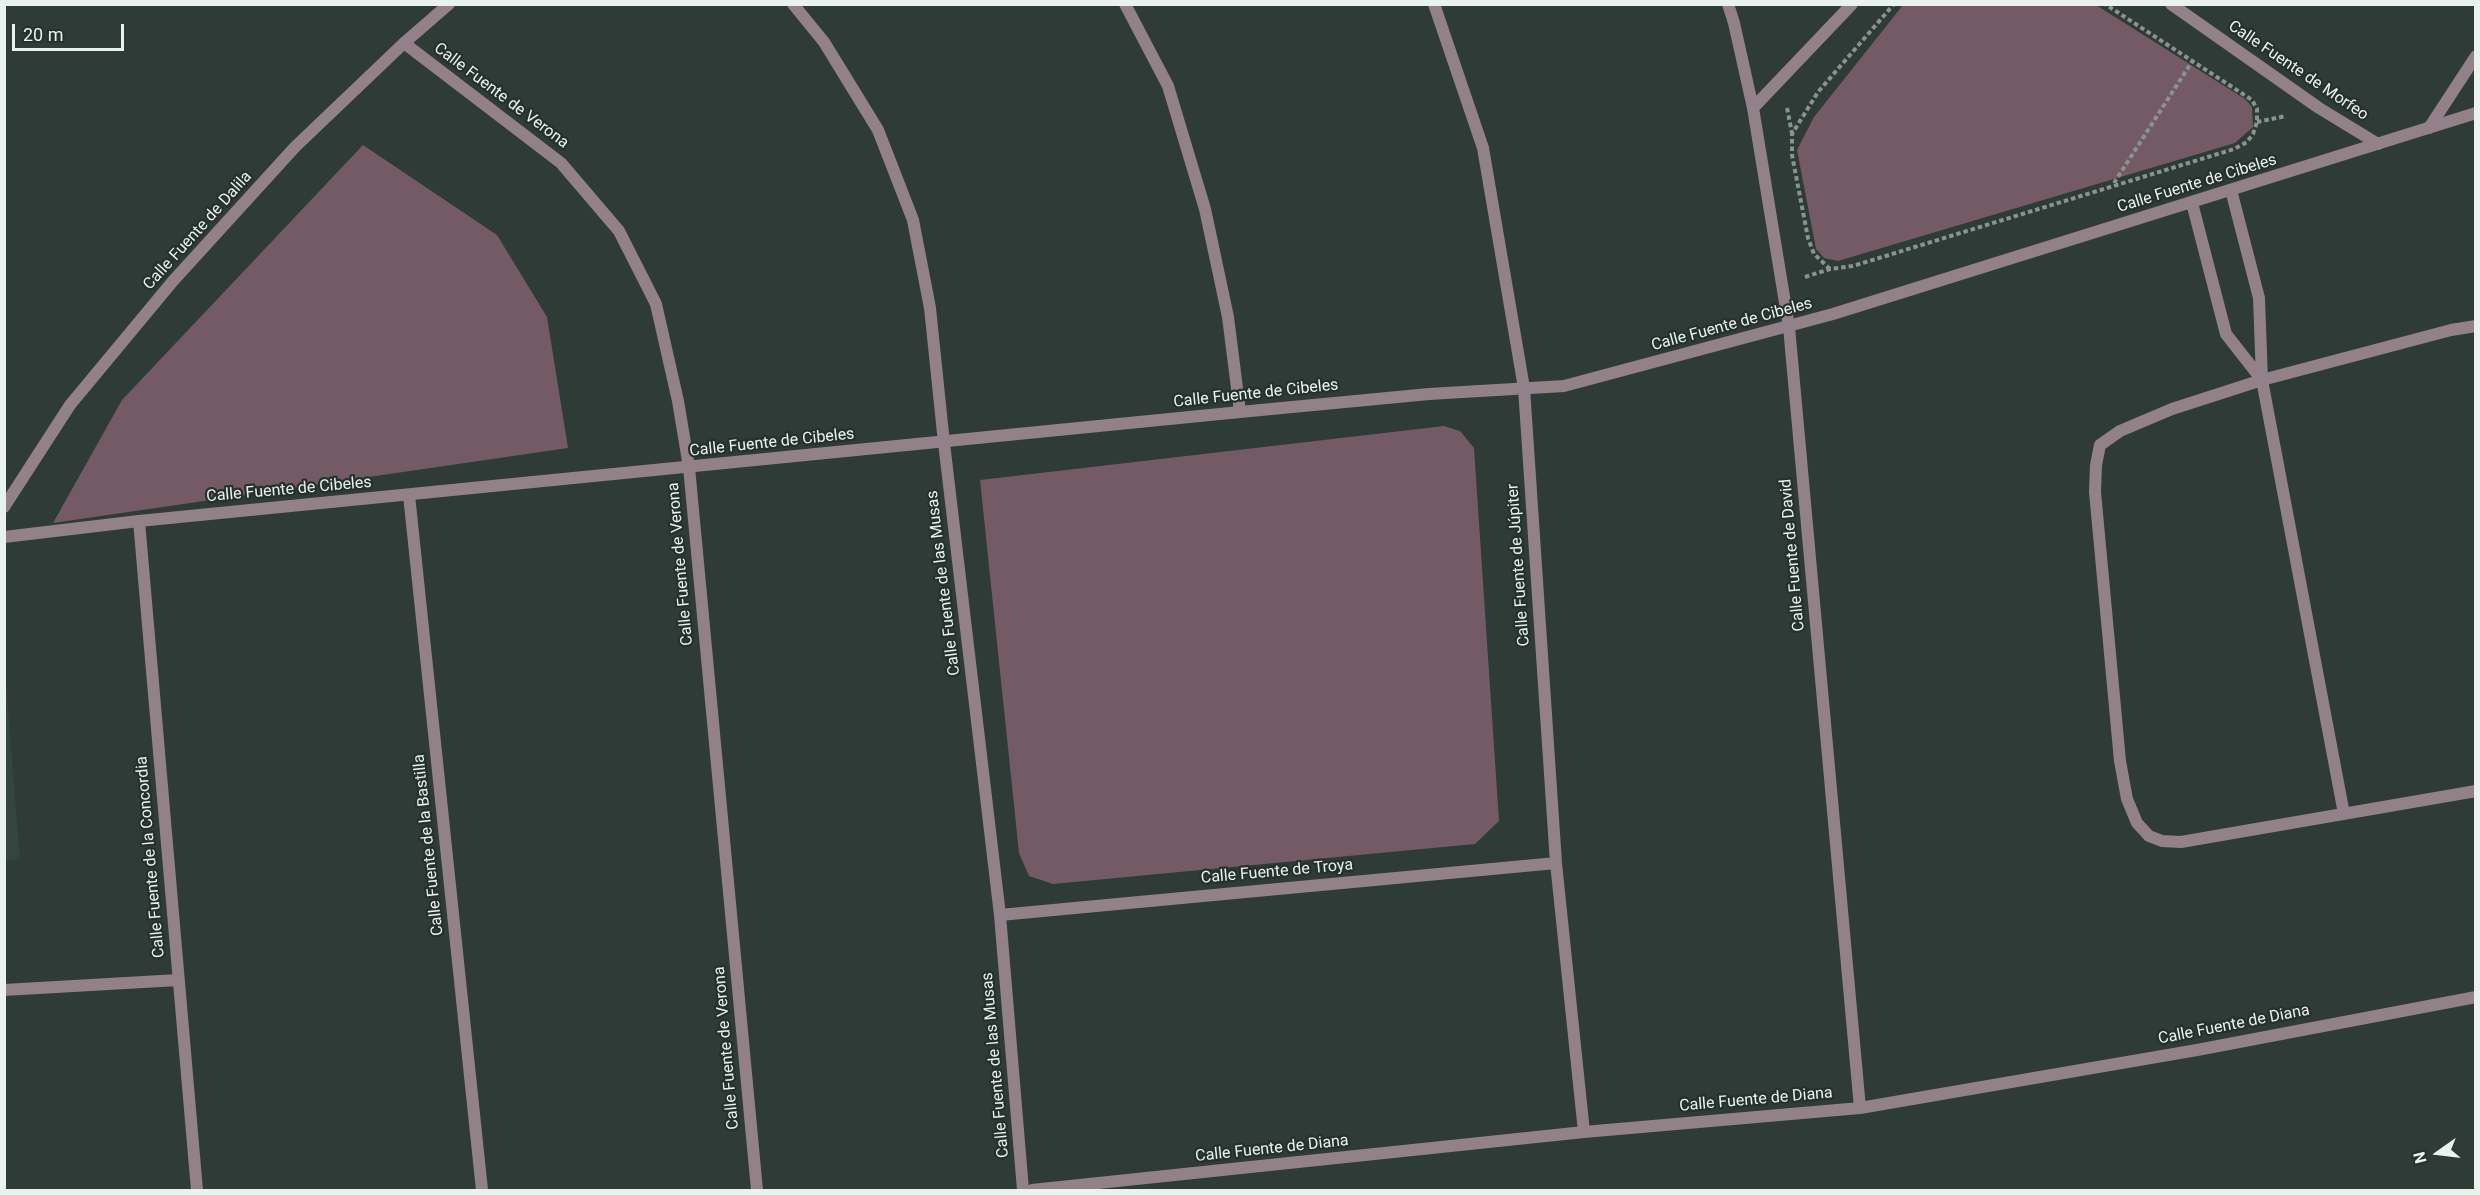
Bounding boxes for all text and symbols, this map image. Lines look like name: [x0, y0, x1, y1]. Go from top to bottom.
scale bar: [15, 12, 128, 50]
street label: Calle Fuente de Morfeo: [2224, 17, 2372, 125]
text: 20 m: [23, 24, 63, 45]
street label: Calle Fuente de Verona: [430, 39, 572, 153]
street label: Calle Fuente de Cibeles: [2115, 151, 2279, 217]
street label: Calle Fuente de Dalila: [140, 168, 256, 294]
street label: Calle Fuente de Cibeles: [1649, 294, 1815, 356]
street label: Calle Fuente de Cibeles: [1173, 376, 1339, 412]
street label: Calle Fuente de Cibeles: [689, 425, 855, 461]
street label: Calle Fuente de Cibeles: [206, 473, 372, 507]
street label: Calle Fuente de David: [1777, 478, 1809, 632]
street label: Calle Fuente de Verona: [664, 482, 698, 646]
street label: Calle Fuente de Júpiter: [1504, 483, 1534, 647]
street label: Calle Fuente de las Musas: [923, 489, 965, 677]
street label: Calle Fuente de la Bastilla: [410, 753, 448, 937]
street label: Calle Fuente de la Concordia: [133, 755, 169, 959]
street label: Calle Fuente de Troya: [1200, 856, 1354, 888]
street label: Calle Fuente de Verona: [710, 966, 744, 1130]
street label: Calle Fuente de las Musas: [978, 971, 1014, 1159]
street label: Calle Fuente de Diana: [2157, 1001, 2311, 1049]
street label: Calle Fuente de Diana: [1678, 1084, 1834, 1116]
north arrow: [2408, 1123, 2468, 1183]
street label: Calle Fuente de Diana: [1194, 1131, 1350, 1167]
text: N: [2409, 1150, 2431, 1165]

